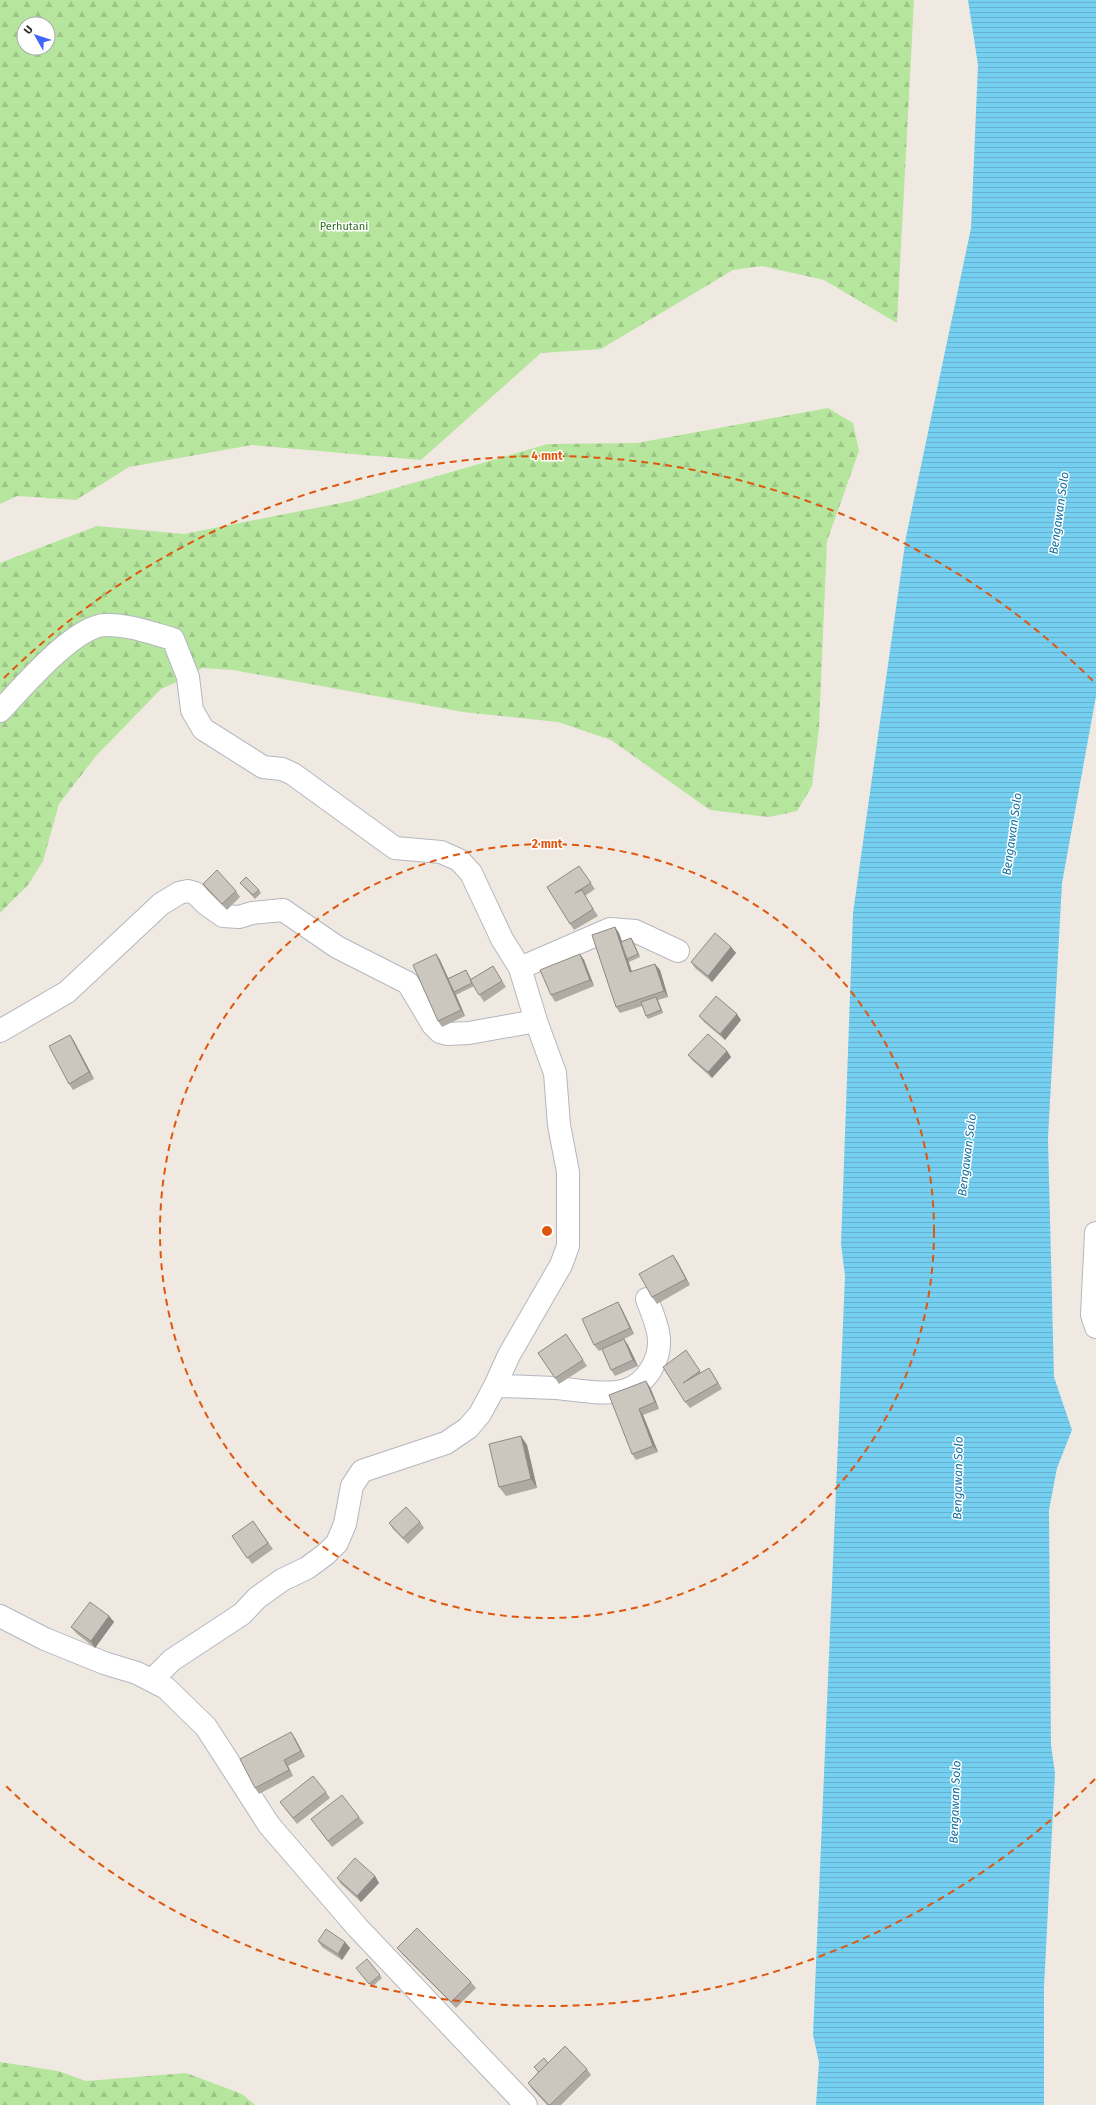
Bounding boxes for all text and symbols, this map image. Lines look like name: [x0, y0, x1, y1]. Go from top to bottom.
north arrow: [16, 16, 56, 56]
text: U: [21, 23, 36, 37]
park label: Perhutani: [320, 220, 368, 233]
text: 4 mnt: [531, 449, 563, 463]
water label: Bengawan Solo: [1046, 471, 1072, 555]
water label: Bengawan Solo: [999, 792, 1025, 876]
text: 2 mnt: [532, 837, 563, 851]
water label: Bengawan Solo: [955, 1113, 979, 1197]
centre of rings: [540, 1224, 554, 1238]
water label: Bengawan Solo: [950, 1436, 966, 1520]
water label: Bengawan Solo: [947, 1760, 963, 1844]

